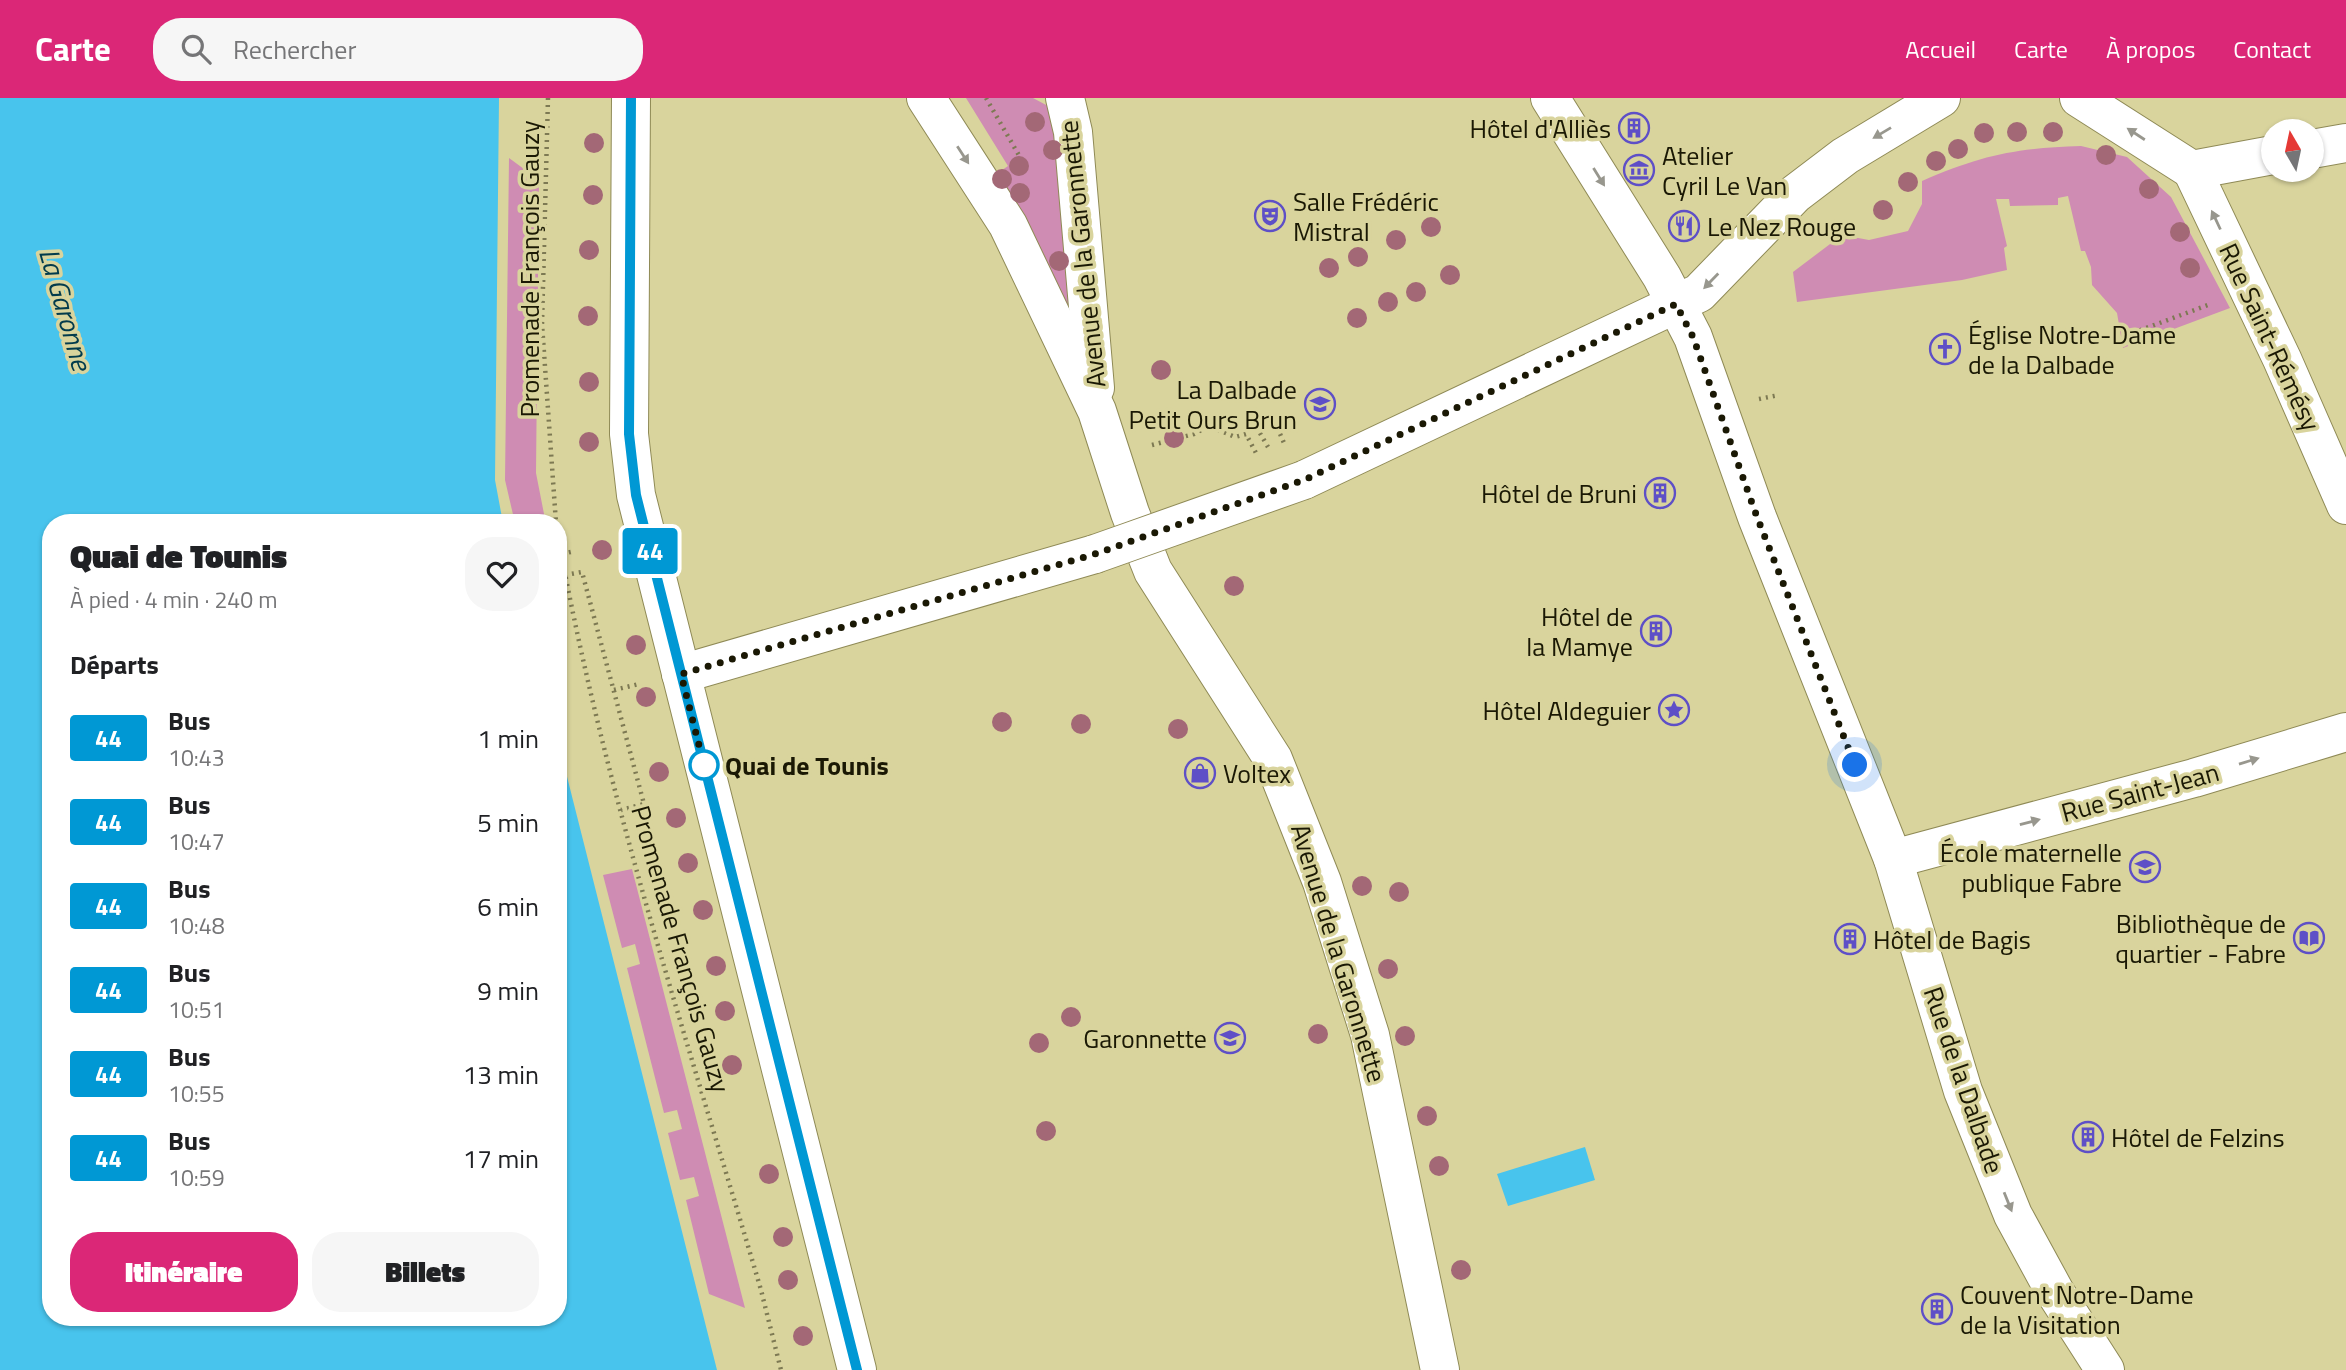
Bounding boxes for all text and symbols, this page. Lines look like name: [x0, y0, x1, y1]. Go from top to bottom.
search box: [153, 18, 643, 81]
text: Carte: [35, 24, 111, 74]
icon: search: [177, 30, 215, 68]
text: Rechercher: [233, 30, 356, 69]
text: Accueil: [1905, 31, 1976, 67]
text: Carte: [2014, 31, 2068, 67]
text: À propos: [2106, 31, 2195, 67]
text: Contact: [2233, 31, 2311, 67]
place label: Hôtel d'Alliès: [1470, 109, 1611, 148]
building icon: Hôtel d'Alliès: [1617, 111, 1651, 145]
street label: Avenue de la Garonnette: [1049, 119, 1115, 389]
north arrow: [2261, 119, 2324, 182]
map controls: [2261, 119, 2324, 182]
street label: Promenade François Gauzy: [510, 120, 549, 418]
one-way arrow: [1873, 127, 1892, 140]
one-way arrow: [2126, 128, 2145, 141]
place label: Atelier Cyril Le Van: [1662, 136, 1787, 205]
one-way arrow: [957, 146, 970, 165]
museum icon: Atelier Cyril Le Van: [1622, 153, 1656, 187]
one-way arrow: [1593, 167, 1606, 186]
place label: Salle Frédéric Mistral: [1293, 182, 1439, 251]
theatre icon: Salle Frédéric Mistral: [1253, 199, 1287, 233]
place label: Le Nez Rouge: [1707, 207, 1856, 246]
restaurant icon: Le Nez Rouge: [1667, 209, 1701, 243]
one-way arrow: [2210, 210, 2221, 231]
street label: Rue Saint-Rémésy: [2209, 237, 2331, 437]
water label: La Garonne: [28, 243, 104, 377]
one-way arrow: [1703, 272, 1719, 289]
place label: Église Notre-Dame de la Dalbade: [1968, 315, 2176, 384]
church icon: Église Notre-Dame de la Dalbade: [1928, 332, 1962, 366]
place label: La Dalbade Petit Ours Brun: [1128, 370, 1297, 439]
school or university icon: La Dalbade Petit Ours Brun: [1303, 387, 1337, 421]
place label: Hôtel de Bruni: [1481, 474, 1637, 513]
building icon: Hôtel de Bruni: [1643, 476, 1677, 510]
line badge: 44: [618, 528, 682, 574]
text: Quai de Tounis: [70, 531, 287, 581]
text: 44: [637, 533, 663, 569]
button: heart: [465, 537, 539, 611]
text: À pied · 4 min · 240 m: [70, 582, 277, 617]
place label: Hôtel de la Mamye: [1526, 597, 1633, 666]
building icon: Hôtel de la Mamye: [1639, 614, 1673, 648]
text: Départs: [70, 645, 159, 684]
place label: Hôtel Aldeguier: [1483, 691, 1651, 730]
place icon: Hôtel Aldeguier: [1657, 693, 1691, 727]
text: Bus: [168, 701, 210, 740]
text: 1 min: [477, 719, 539, 758]
text: 44: [95, 720, 122, 756]
text: 10:43: [168, 740, 225, 775]
place label: Quai de Tounis: [725, 746, 889, 785]
your location: [1837, 747, 1872, 782]
marker: Quai de Tounis: [689, 750, 719, 780]
street label: Rue Saint-Jean: [2057, 752, 2223, 832]
place label: Voltex: [1223, 754, 1291, 793]
shop icon: Voltex: [1183, 756, 1217, 790]
one-way arrow: [2239, 756, 2260, 766]
text: Bus: [168, 785, 210, 824]
street label: Promenade François Gauzy: [621, 801, 741, 1097]
text: 5 min: [477, 803, 539, 842]
text: 44: [95, 804, 122, 840]
one-way arrow: [2020, 817, 2041, 827]
street label: Avenue de la Garonnette: [1281, 819, 1397, 1087]
text: 10:47: [168, 824, 225, 859]
place label: École maternelle publique Fabre: [1940, 833, 2122, 902]
school or university icon: École maternelle publique Fabre: [2128, 850, 2162, 884]
text: Bus: [168, 869, 210, 908]
text: 6 min: [477, 887, 539, 926]
text: 44: [95, 888, 122, 924]
place label: Bibliothèque de quartier - Fabre: [2115, 904, 2286, 973]
text: 10:48: [168, 908, 225, 943]
place label: Hôtel de Bagis: [1873, 920, 2031, 959]
library icon: Bibliothèque de quartier - Fabre: [2292, 921, 2326, 955]
building icon: Hôtel de Bagis: [1833, 922, 1867, 956]
text: Bus: [168, 953, 210, 992]
text: 9 min: [477, 971, 539, 1010]
text: 44: [95, 972, 122, 1008]
street label: Rue de la Dalbade: [1914, 981, 2014, 1179]
text: 10:51: [168, 992, 225, 1027]
place label: Garonnette: [1083, 1019, 1207, 1058]
school or university icon: Garonnette: [1213, 1021, 1247, 1055]
text: Bus: [168, 1037, 210, 1076]
text: 13 min: [463, 1055, 539, 1094]
text: 44: [95, 1056, 122, 1092]
text: 10:55: [168, 1076, 225, 1111]
place label: Hôtel de Felzins: [2111, 1118, 2285, 1157]
building icon: Hôtel de Felzins: [2071, 1120, 2105, 1154]
text: Bus: [168, 1121, 210, 1160]
text: 17 min: [463, 1139, 539, 1178]
text: 44: [95, 1140, 122, 1176]
text: 10:59: [168, 1160, 225, 1195]
one-way arrow: [2002, 1192, 2013, 1213]
button: Itinéraire: [70, 1232, 298, 1312]
button: Billets: [312, 1232, 539, 1312]
place label: Couvent Notre-Dame de la Visitation: [1960, 1275, 2194, 1344]
building icon: Couvent Notre-Dame de la Visitation: [1920, 1292, 1954, 1326]

